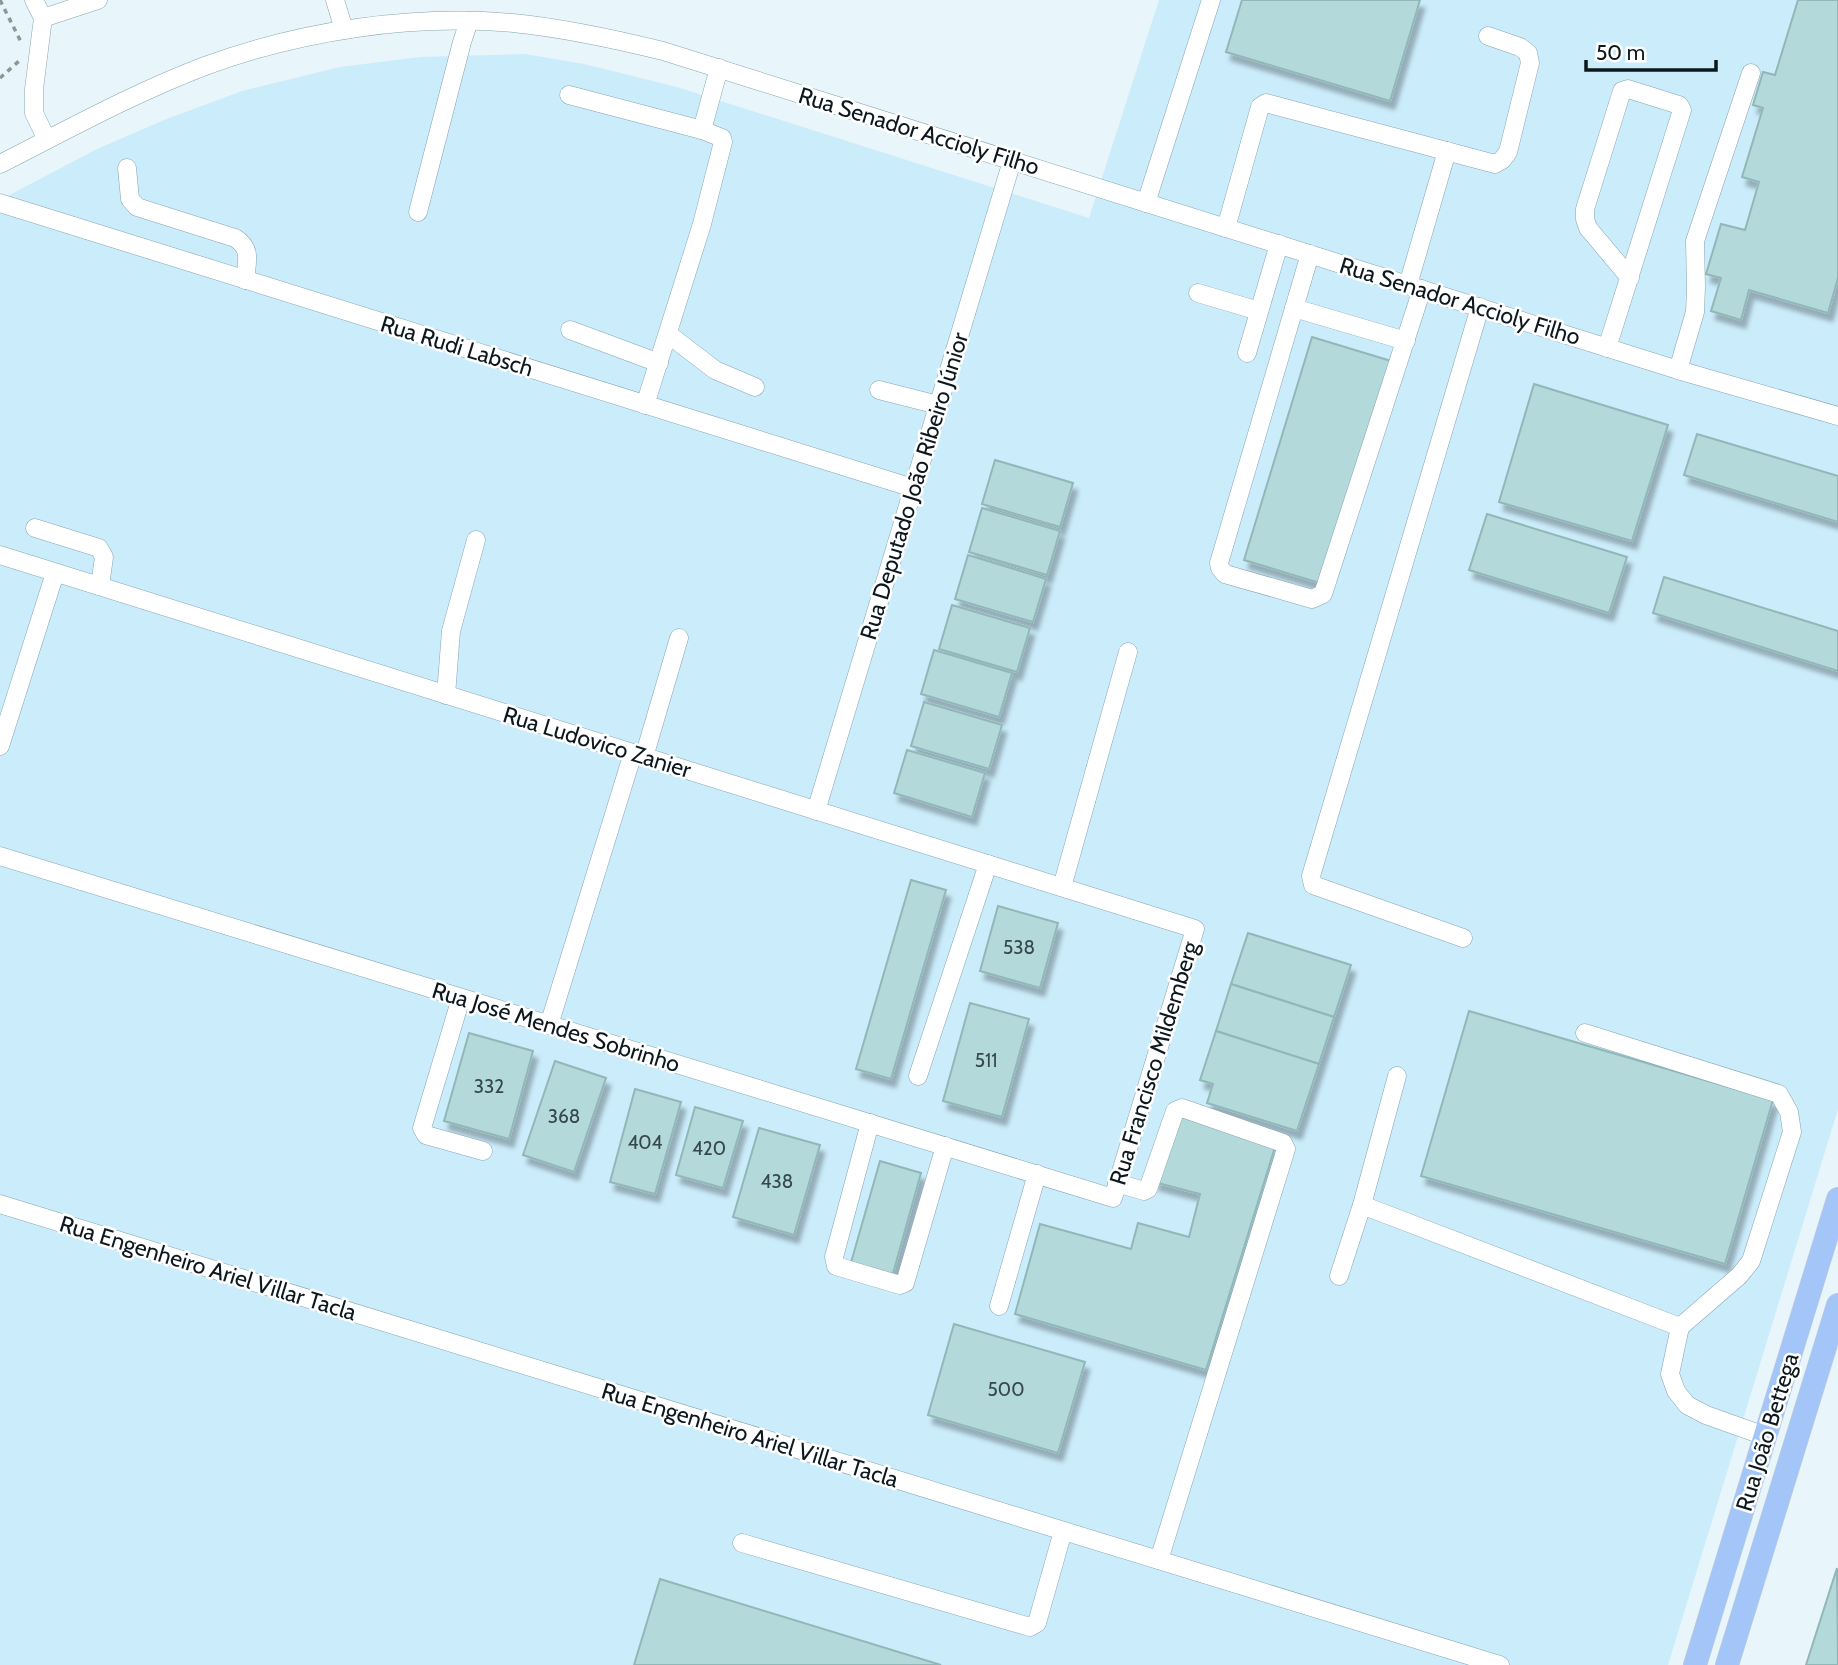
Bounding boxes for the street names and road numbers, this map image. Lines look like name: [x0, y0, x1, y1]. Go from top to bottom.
street label: Rua Senador Accioly Filho: [795, 81, 1043, 181]
street label: Rua Senador Accioly Filho: [1336, 251, 1584, 351]
street label: Rua Rudi Labsch: [377, 310, 537, 382]
street label: Rua Deputado João Ribeiro Júnior: [854, 328, 974, 643]
street label: Rua Ludovico Zanier: [500, 700, 695, 784]
street label: Rua Francisco Mildemberg: [1104, 937, 1205, 1188]
street label: Rua José Mendes Sobrinho: [429, 976, 683, 1078]
street label: Rua Engenheiro Ariel Villar Tacla: [56, 1209, 360, 1327]
street label: Rua João Bettega: [1730, 1349, 1804, 1515]
street label: Rua Engenheiro Ariel Villar Tacla: [598, 1376, 902, 1494]

